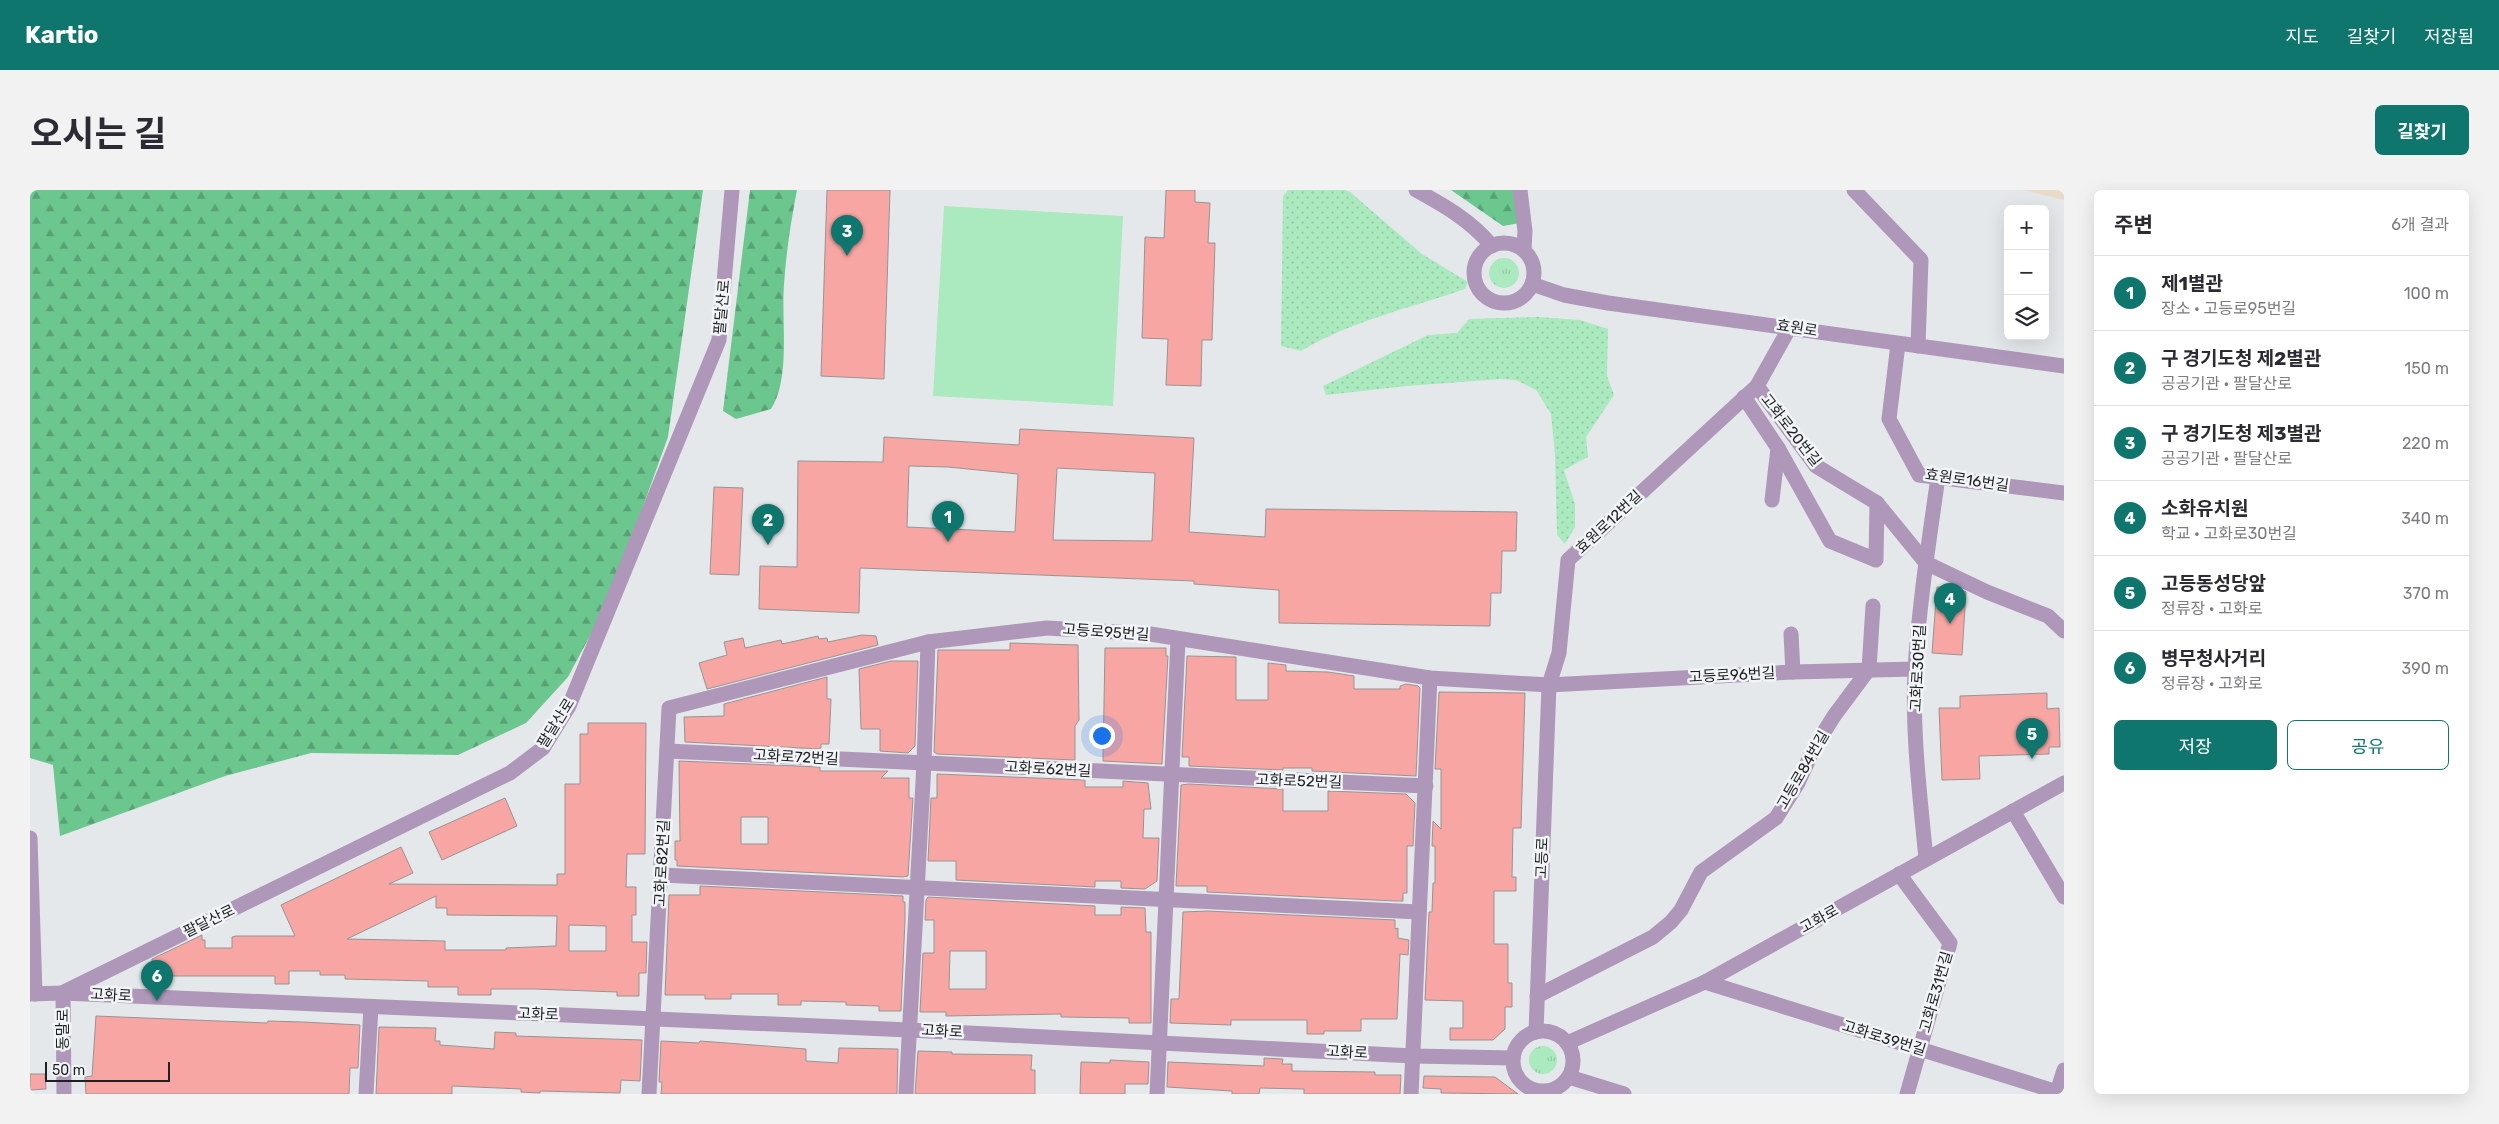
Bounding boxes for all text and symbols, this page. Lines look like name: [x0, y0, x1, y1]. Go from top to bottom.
text: Kartio: [25, 21, 99, 49]
text: 지도: [2286, 26, 2319, 48]
text: 길찾기: [2347, 26, 2396, 48]
text: 저장됨: [2424, 26, 2474, 48]
button: 길찾기: [2375, 105, 2469, 155]
text: 오시는 길: [30, 113, 166, 155]
map controls: [2004, 205, 2049, 340]
button: +: [2004, 205, 2049, 250]
text: 주변: [2114, 212, 2153, 237]
pin: 3: [831, 215, 863, 256]
text: 6개 결과: [2391, 215, 2449, 234]
button: −: [2004, 250, 2049, 295]
text: 제1별관: [2161, 272, 2223, 295]
street label: 팔달산로: [711, 279, 733, 335]
text: 1: [2126, 284, 2134, 303]
text: 100 m: [2404, 284, 2449, 303]
button: layers: [2004, 295, 2049, 340]
text: 장소 · 고등로95번길: [2161, 299, 2296, 318]
street label: 효원로: [1775, 316, 1819, 340]
text: 구 경기도청 제2별관: [2161, 347, 2321, 370]
text: 2: [2125, 359, 2135, 378]
text: 150 m: [2404, 359, 2449, 378]
text: 공공기관 · 팔달산로: [2161, 374, 2292, 393]
street label: 고화로20번길: [1757, 390, 1825, 470]
text: 구 경기도청 제3별관: [2161, 422, 2321, 445]
text: 3: [2125, 434, 2135, 453]
text: 220 m: [2402, 434, 2449, 453]
text: 공공기관 · 팔달산로: [2161, 449, 2292, 468]
street label: 효원로16번길: [1924, 465, 2010, 495]
street label: 효원로12번길: [1572, 487, 1646, 557]
text: 소화유치원: [2161, 497, 2248, 520]
pin: 1: [932, 501, 964, 542]
pin: 2: [752, 504, 784, 545]
text: 4: [2125, 509, 2135, 528]
text: 340 m: [2401, 509, 2449, 528]
text: 학교 · 고화로30번길: [2161, 524, 2297, 543]
text: 고등동성당앞: [2161, 572, 2266, 595]
pin: 4: [1934, 583, 1966, 624]
text: 5: [2125, 584, 2135, 603]
text: 370 m: [2403, 584, 2449, 603]
text: 정류장 · 고화로: [2161, 599, 2262, 618]
street label: 고등로95번길: [1062, 620, 1150, 644]
street label: 고화로30번길: [1907, 624, 1929, 712]
text: 병무청사거리: [2161, 647, 2266, 670]
text: 6: [2125, 659, 2135, 678]
text: 390 m: [2402, 659, 2449, 678]
street label: 고등로96번길: [1688, 664, 1776, 686]
text: 정류장 · 고화로: [2161, 674, 2262, 693]
street label: 팔달산로: [534, 695, 578, 751]
pin: 5: [2016, 718, 2048, 759]
button: 저장: [2114, 720, 2277, 770]
button: 공유: [2287, 720, 2449, 770]
your location: [1089, 723, 1115, 749]
street label: 고등로84번길: [1773, 727, 1833, 813]
street label: 고화로72번길: [753, 746, 839, 768]
street label: 고화로62번길: [1004, 758, 1092, 780]
street label: 고화로52번길: [1255, 770, 1343, 792]
street label: 고화로82번길: [651, 819, 673, 907]
street label: 고등로: [1532, 837, 1552, 879]
street label: 팔달산로: [180, 901, 238, 941]
street label: 고화로: [1797, 901, 1841, 937]
street label: 고화로31번길: [1916, 949, 1956, 1035]
pin: 6: [141, 960, 173, 1001]
street label: 고화로: [90, 985, 132, 1005]
street label: 고화로: [517, 1004, 559, 1024]
street label: 동말로: [54, 1008, 72, 1050]
street label: 고화로39번길: [1840, 1017, 1928, 1059]
street label: 고화로: [921, 1021, 963, 1041]
street label: 고화로: [1326, 1042, 1368, 1062]
scale bar: [45, 1059, 170, 1082]
text: 50 m: [52, 1062, 85, 1079]

